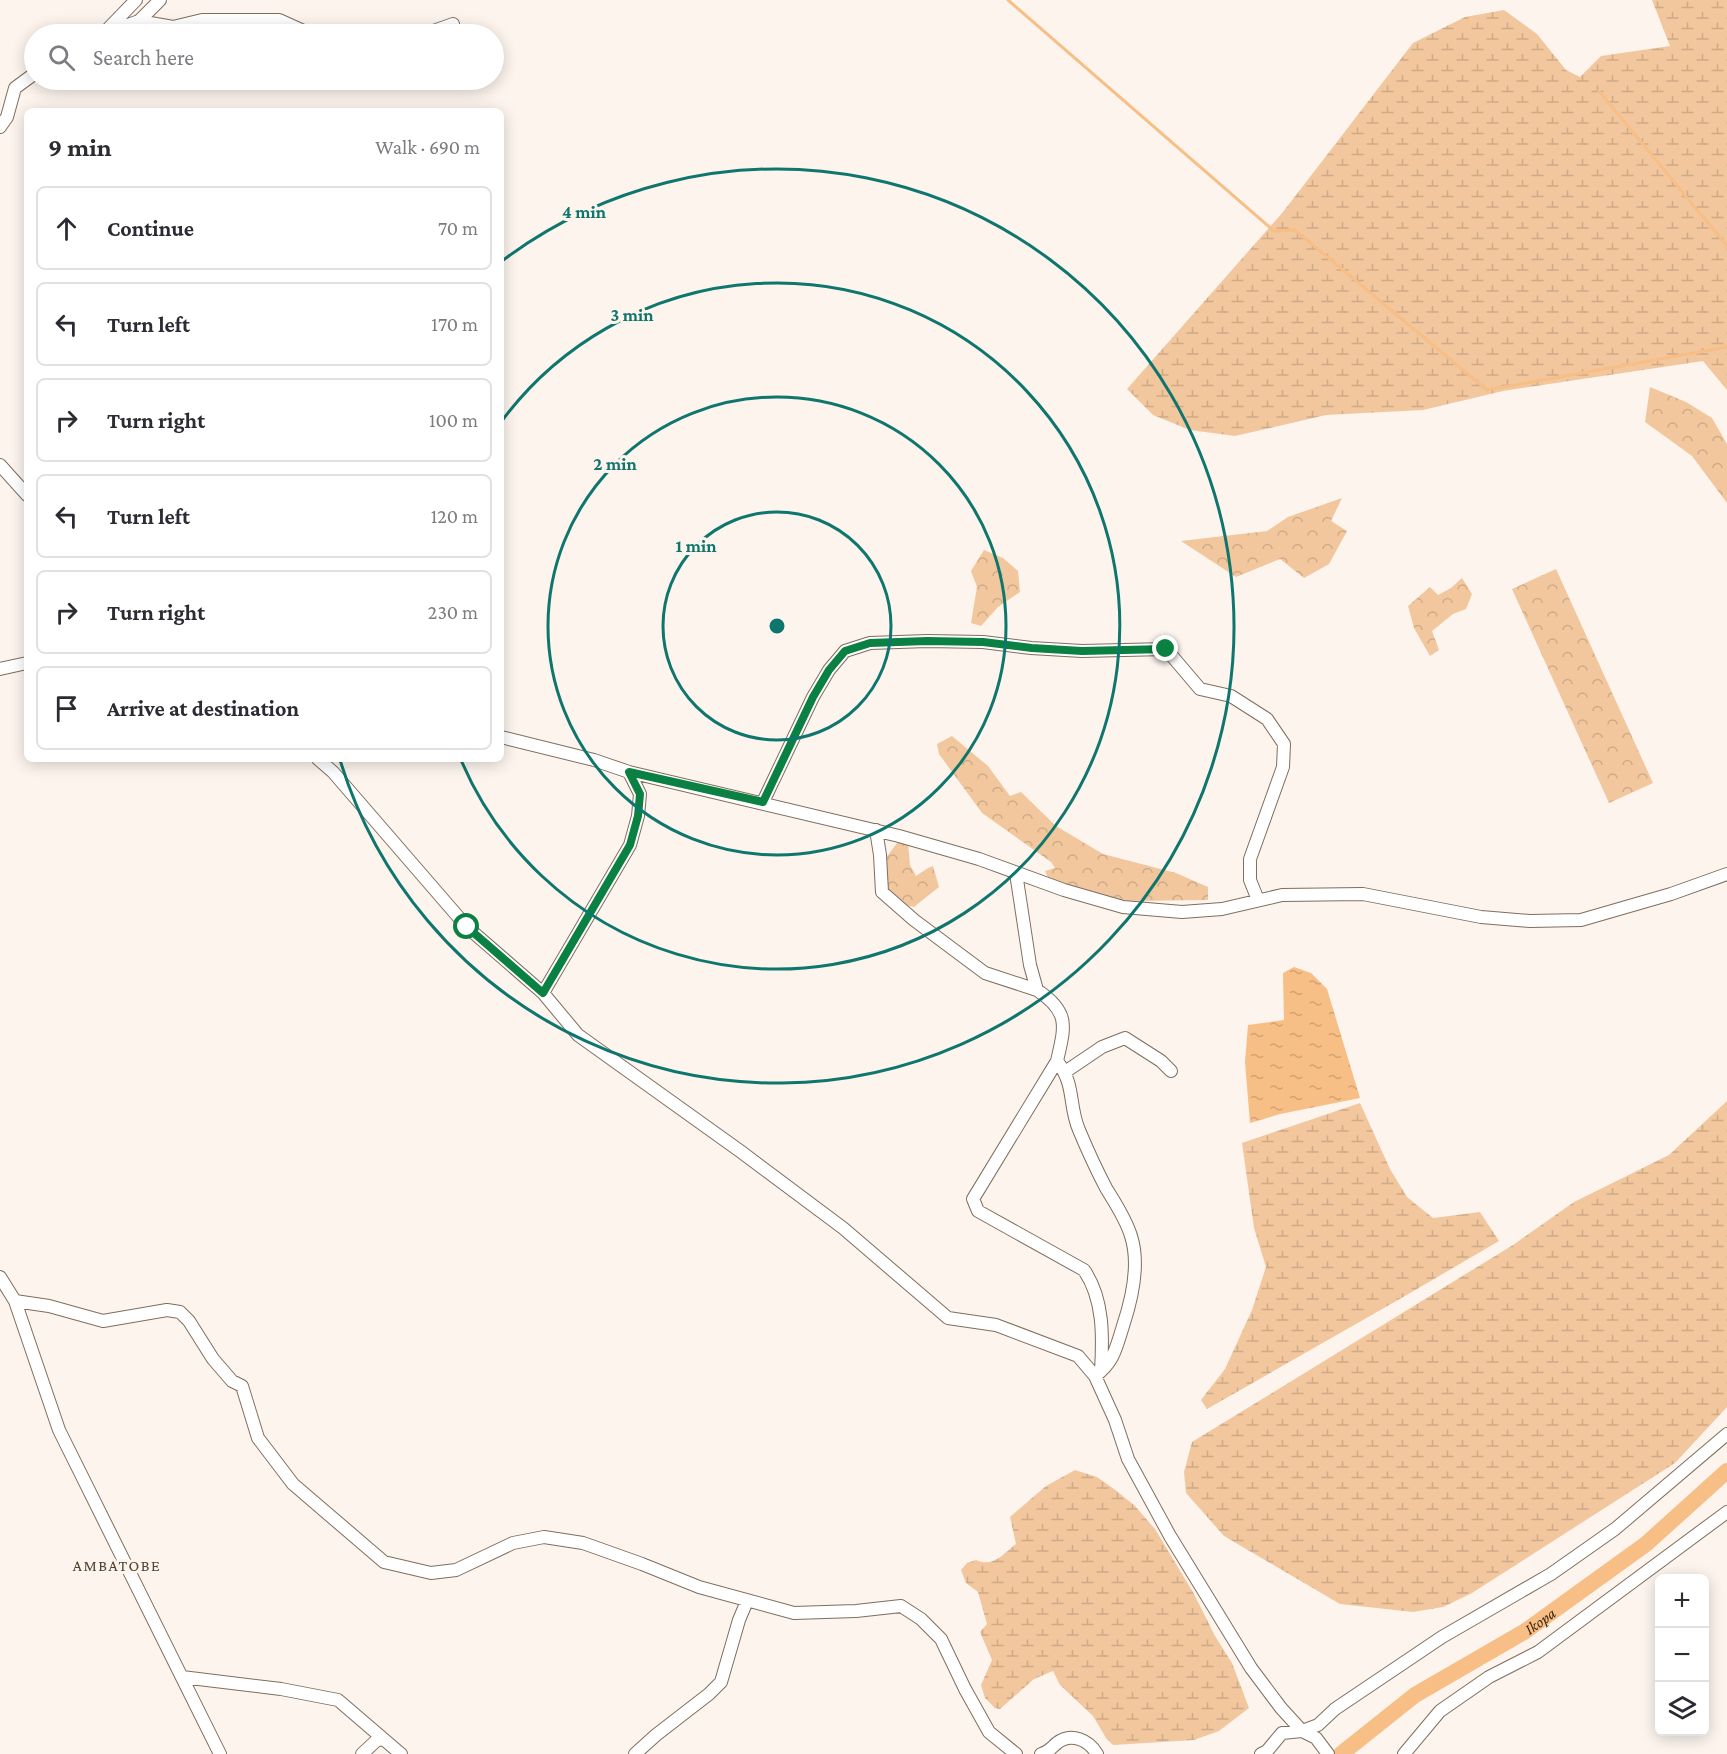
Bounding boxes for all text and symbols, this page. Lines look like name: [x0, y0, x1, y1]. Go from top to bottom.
search box: [24, 24, 504, 90]
icon: search: [45, 41, 78, 74]
text: Search here: [93, 45, 194, 70]
text: 9 min: [48, 133, 112, 162]
text: Walk · 690 m: [375, 136, 480, 158]
text: 4 min: [562, 202, 607, 222]
icon: ahead: [50, 212, 83, 245]
text: Continue: [107, 216, 194, 241]
text: 70 m: [438, 217, 478, 239]
text: 3 min: [610, 305, 654, 325]
icon: left: [50, 308, 83, 341]
text: Turn left: [107, 312, 190, 337]
text: 170 m: [431, 313, 478, 335]
icon: right: [50, 404, 83, 437]
text: Turn right: [107, 408, 205, 433]
text: 100 m: [429, 409, 478, 431]
text: 2 min: [593, 454, 637, 474]
icon: left: [50, 500, 83, 533]
text: Turn left: [107, 504, 190, 529]
text: 120 m: [431, 505, 478, 527]
text: 1 min: [676, 536, 717, 556]
icon: right: [50, 596, 83, 629]
text: Turn right: [107, 600, 205, 625]
text: 230 m: [428, 601, 478, 623]
centre of rings: [767, 616, 787, 636]
route end: [1152, 635, 1178, 661]
icon: arrive: [50, 692, 83, 725]
text: Arrive at destination: [107, 696, 299, 721]
route start: [453, 913, 479, 939]
district label: AMBATOBE: [73, 1557, 161, 1574]
map controls: [1655, 1574, 1709, 1736]
button: +: [1655, 1574, 1709, 1628]
water label: Ikopa: [1521, 1604, 1559, 1637]
button: −: [1655, 1628, 1709, 1682]
button: layers: [1655, 1682, 1709, 1736]

